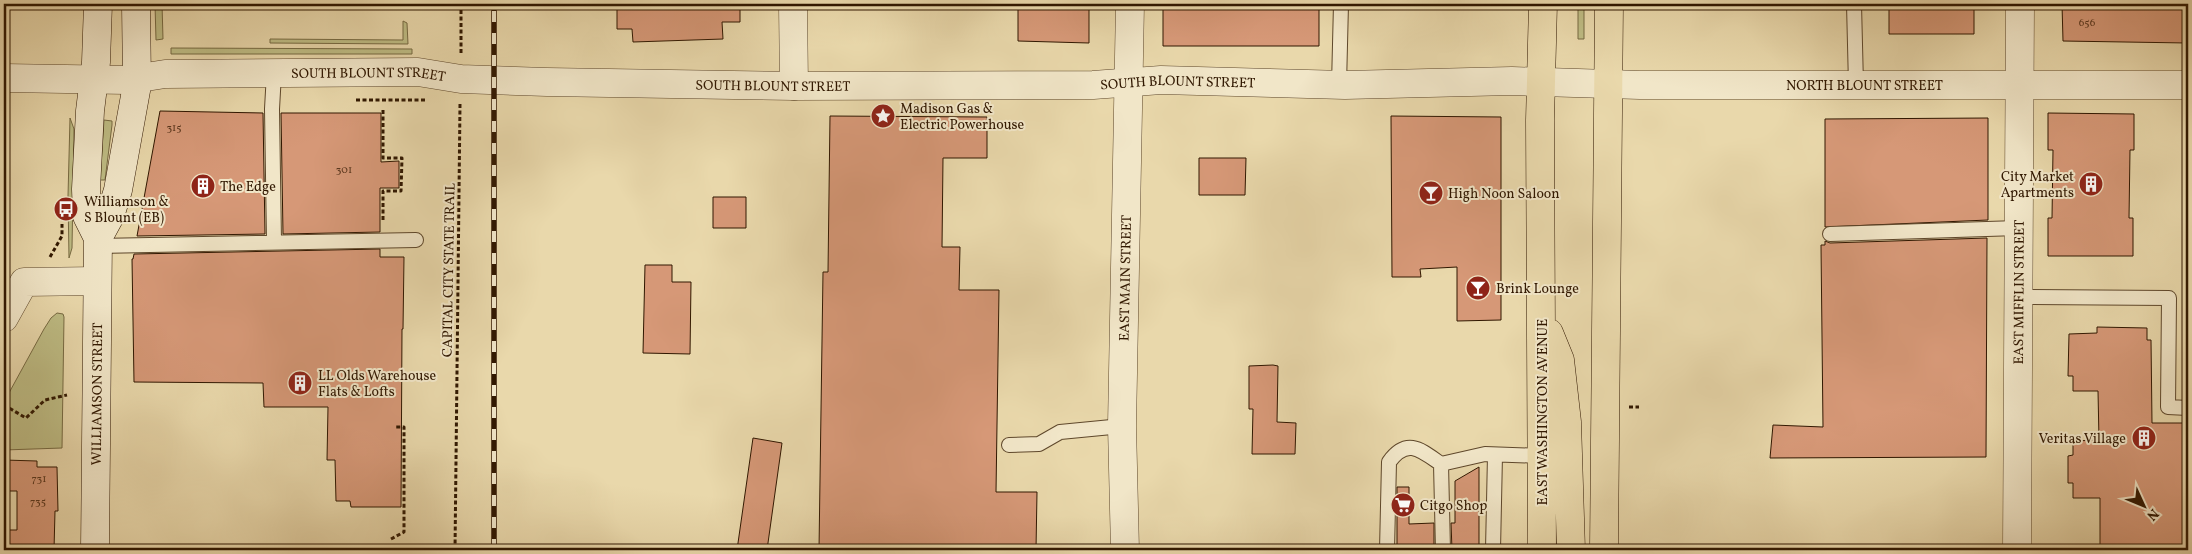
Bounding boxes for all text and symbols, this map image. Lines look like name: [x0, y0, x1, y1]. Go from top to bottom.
house number: 656: [2079, 16, 2096, 31]
street label: SOUTH BLOUNT STREET: [291, 64, 447, 87]
street label: SOUTH BLOUNT STREET: [1100, 72, 1255, 95]
street label: SOUTH BLOUNT STREET: [695, 76, 850, 97]
street label: NORTH BLOUNT STREET: [1786, 77, 1943, 96]
place label: Madison Gas & Electric Powerhouse: [900, 100, 1025, 135]
place icon: Madison Gas & Electric Powerhouse: [870, 103, 896, 129]
house number: 315: [166, 121, 182, 136]
house number: 301: [336, 163, 352, 178]
place label: City Market Apartments: [2001, 168, 2074, 203]
building icon: City Market Apartments: [2078, 171, 2104, 197]
building icon: The Edge: [190, 173, 216, 199]
place label: The Edge: [220, 178, 276, 197]
bar icon: High Noon Saloon: [1418, 180, 1444, 206]
street label: CAPITAL CITY STATE TRAIL: [438, 183, 461, 357]
place label: High Noon Saloon: [1448, 185, 1560, 204]
place label: Williamson & S Blount (EB): [84, 193, 169, 228]
bus stop icon: Williamson & S Blount (EB): [53, 196, 79, 222]
street label: EAST MAIN STREET: [1116, 215, 1137, 341]
street label: EAST MIFFLIN STREET: [2010, 219, 2030, 365]
bar icon: Brink Lounge: [1465, 275, 1491, 301]
place label: Brink Lounge: [1496, 280, 1579, 299]
street label: EAST WASHINGTON AVENUE: [1534, 319, 1553, 505]
street label: WILLIAMSON STREET: [88, 322, 108, 466]
place label: LL Olds Warehouse Flats & Lofts: [318, 367, 436, 402]
building icon: LL Olds Warehouse Flats & Lofts: [287, 370, 313, 396]
building icon: Veritas Village: [2131, 425, 2157, 451]
place label: Veritas Village: [2039, 430, 2126, 449]
house number: 731: [32, 472, 46, 487]
north arrow: [2120, 482, 2170, 532]
supermarket icon: Citgo Shop: [1390, 492, 1416, 518]
house number: 735: [30, 495, 46, 510]
place label: Citgo Shop: [1420, 497, 1487, 516]
text: N: [2142, 504, 2163, 524]

